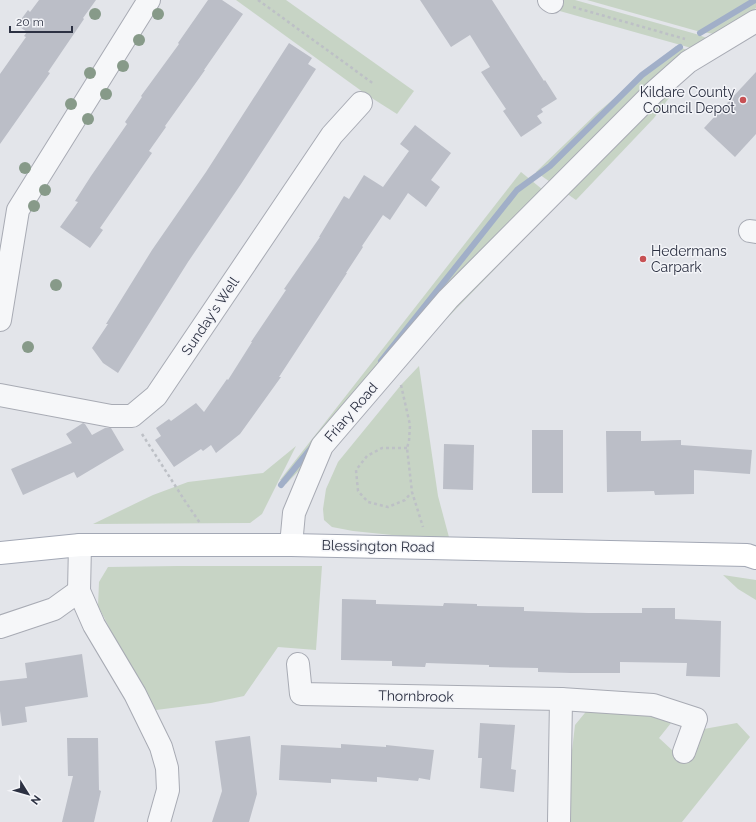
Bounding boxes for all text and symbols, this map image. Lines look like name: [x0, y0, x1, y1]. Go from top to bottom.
scale bar: [10, 8, 72, 34]
text: 20 m: [16, 15, 44, 29]
place label: Kildare County Council Depot: [640, 84, 735, 116]
marker: Kildare County Council Depot: [738, 95, 748, 105]
place label: Hedermans Carpark: [651, 243, 727, 275]
marker: Hedermans Carpark: [638, 254, 648, 264]
street label: Sunday's Well: [178, 274, 242, 358]
street label: Friary Road: [321, 379, 381, 445]
street label: Blessington Road: [321, 537, 435, 555]
street label: Thornbrook: [378, 687, 454, 705]
north arrow: [8, 774, 48, 814]
text: N: [28, 792, 43, 807]

